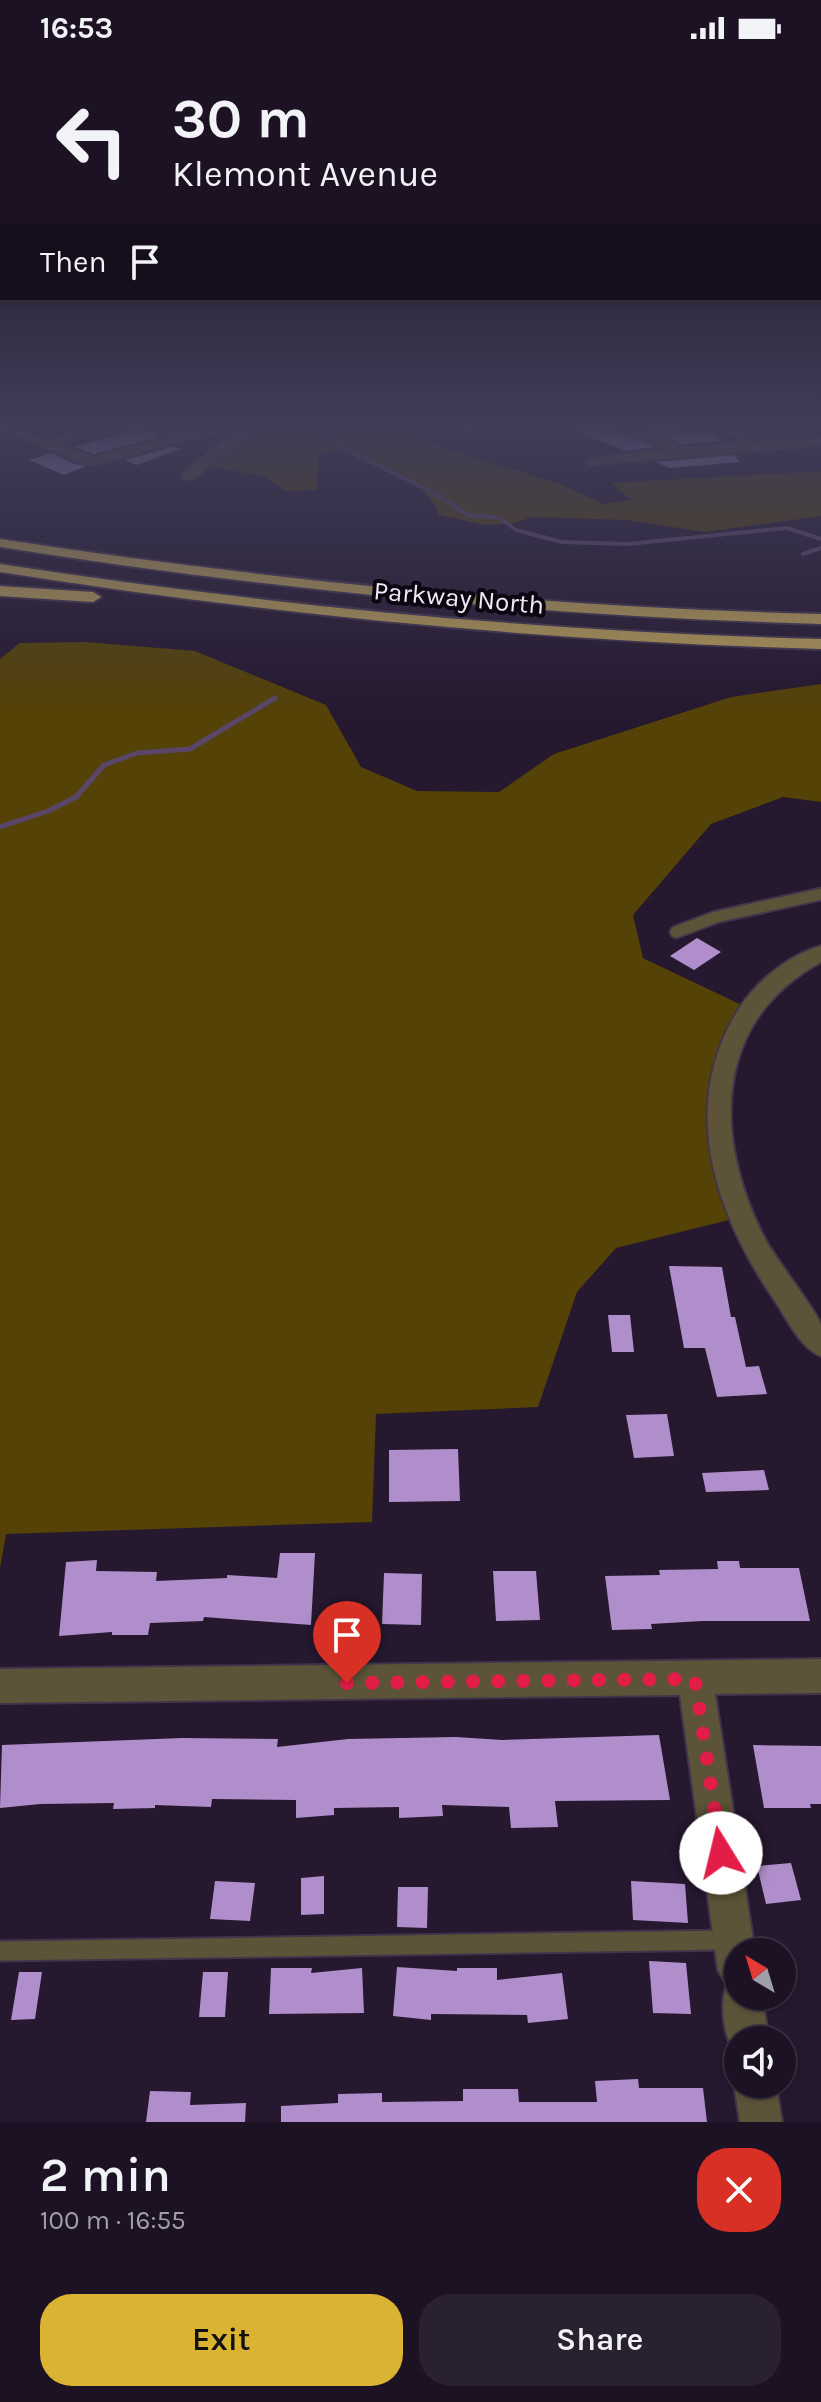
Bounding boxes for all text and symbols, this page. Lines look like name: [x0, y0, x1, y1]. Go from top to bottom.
text: 16:53: [40, 10, 113, 46]
text: 30 m: [172, 86, 310, 151]
icon: left: [40, 88, 144, 192]
text: Klemont Avenue: [172, 153, 438, 195]
icon: arrive: [123, 240, 167, 284]
text: Then: [40, 244, 107, 280]
street label: Parkway North: [372, 575, 546, 621]
pin: [313, 1601, 381, 1683]
icon: arrive: [325, 1613, 369, 1657]
position arrow: [679, 1811, 763, 1895]
north arrow: [724, 1938, 796, 2010]
map controls: [724, 1938, 796, 2098]
button: sound: [724, 2026, 796, 2098]
text: 2 min: [40, 2147, 171, 2203]
button: close: [697, 2148, 781, 2232]
text: 100 m · 16:55: [40, 2205, 186, 2236]
button: Exit: [40, 2294, 403, 2386]
button: Share: [419, 2294, 781, 2386]

